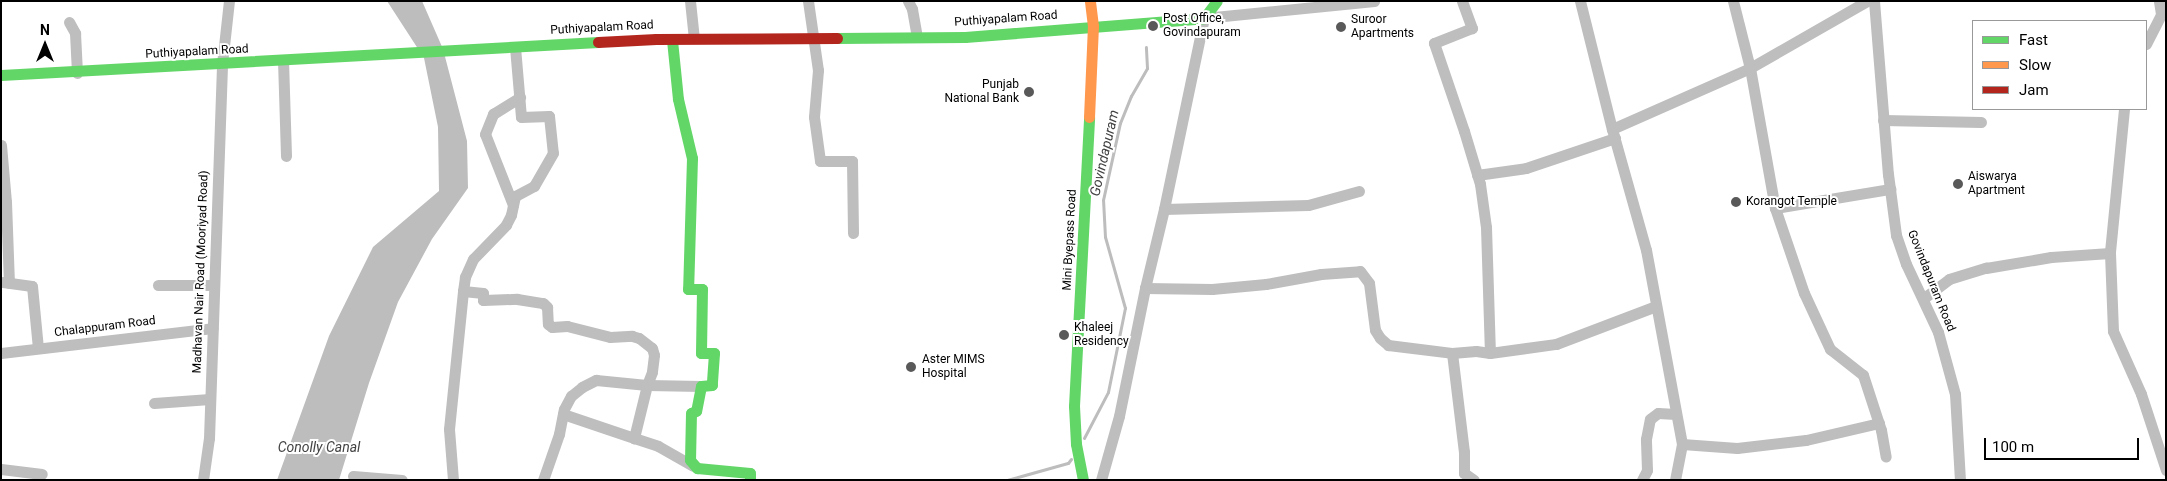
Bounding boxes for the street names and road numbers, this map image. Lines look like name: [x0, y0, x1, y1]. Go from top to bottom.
street label: Puthiyapalam Road: [954, 8, 1058, 30]
street label: Puthiyapalam Road: [550, 18, 654, 38]
street label: Puthiyapalam Road: [145, 42, 249, 62]
street label: Madhavan Nair Road (Mooriyad Road): [190, 170, 212, 374]
street label: Mini Byepass Road: [1060, 189, 1080, 291]
street label: Govindapuram Road: [1904, 228, 1958, 334]
street label: Chalappuram Road: [54, 314, 156, 340]

